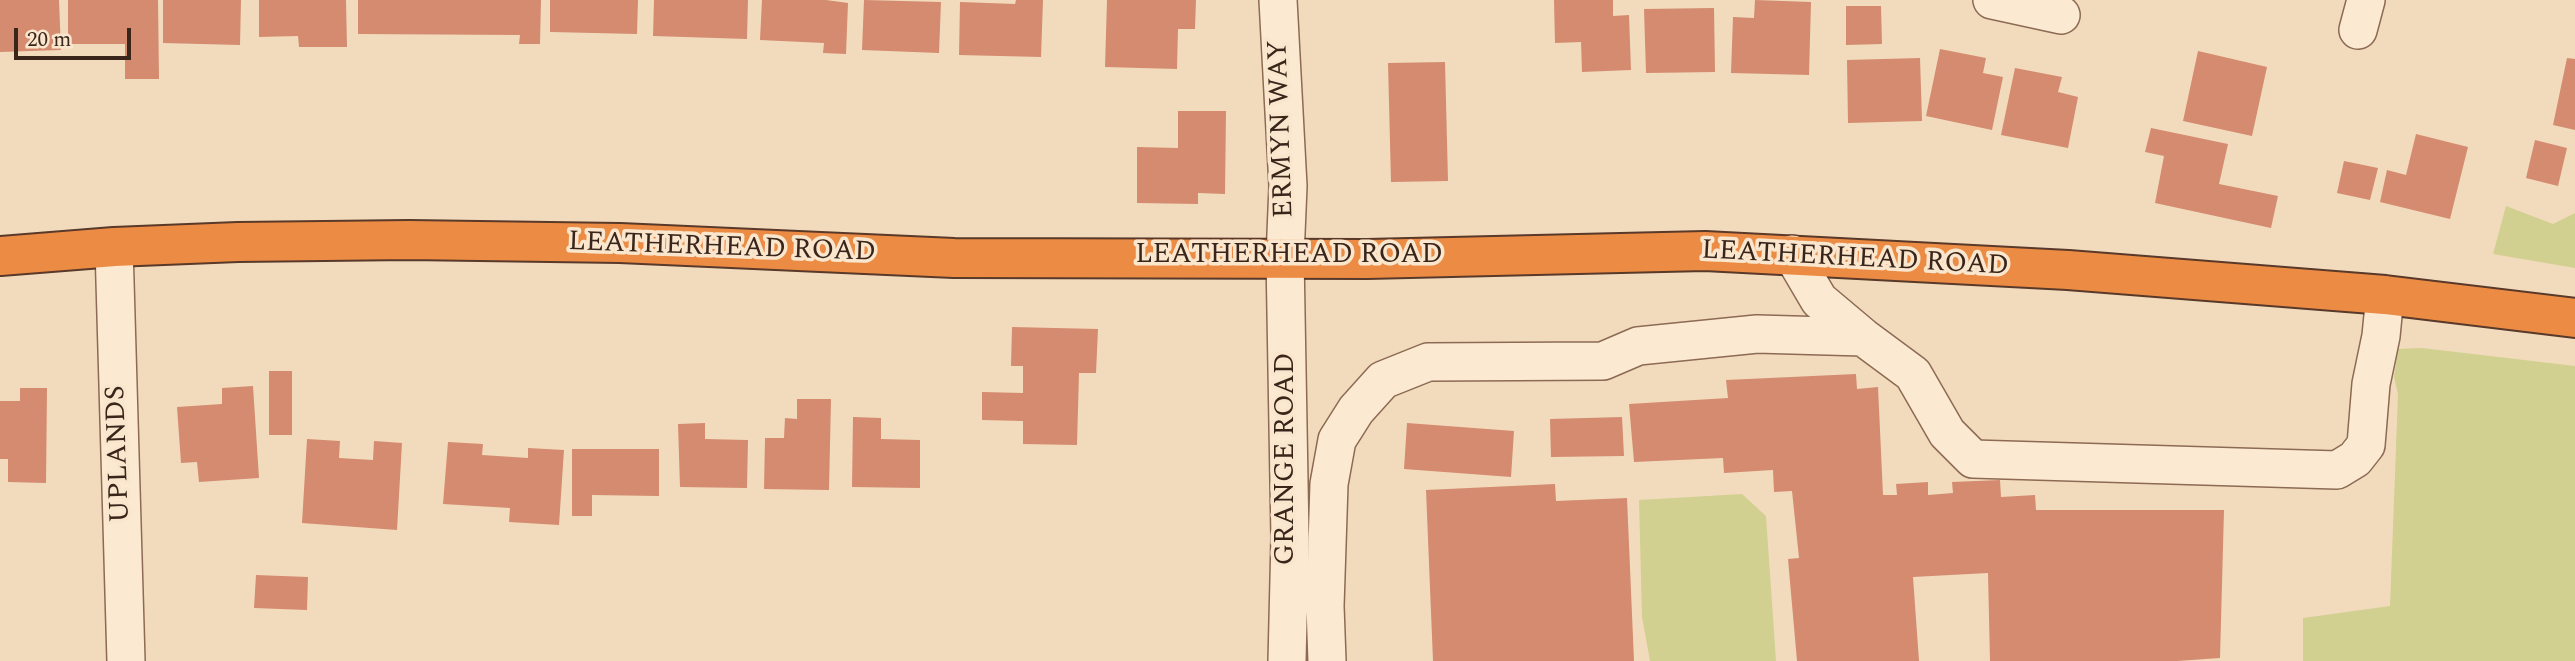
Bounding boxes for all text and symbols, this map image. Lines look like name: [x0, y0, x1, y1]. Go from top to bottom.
scale bar: [18, 14, 135, 58]
text: 20 m: [27, 24, 71, 56]
street label: ERMYN WAY: [1263, 39, 1303, 219]
street label: LEATHERHEAD ROAD: [568, 227, 876, 271]
street label: LEATHERHEAD ROAD: [1700, 235, 2010, 285]
street label: LEATHERHEAD ROAD: [1135, 240, 1443, 274]
street label: GRANGE ROAD: [1271, 352, 1305, 566]
street label: UPLANDS: [101, 385, 139, 523]

